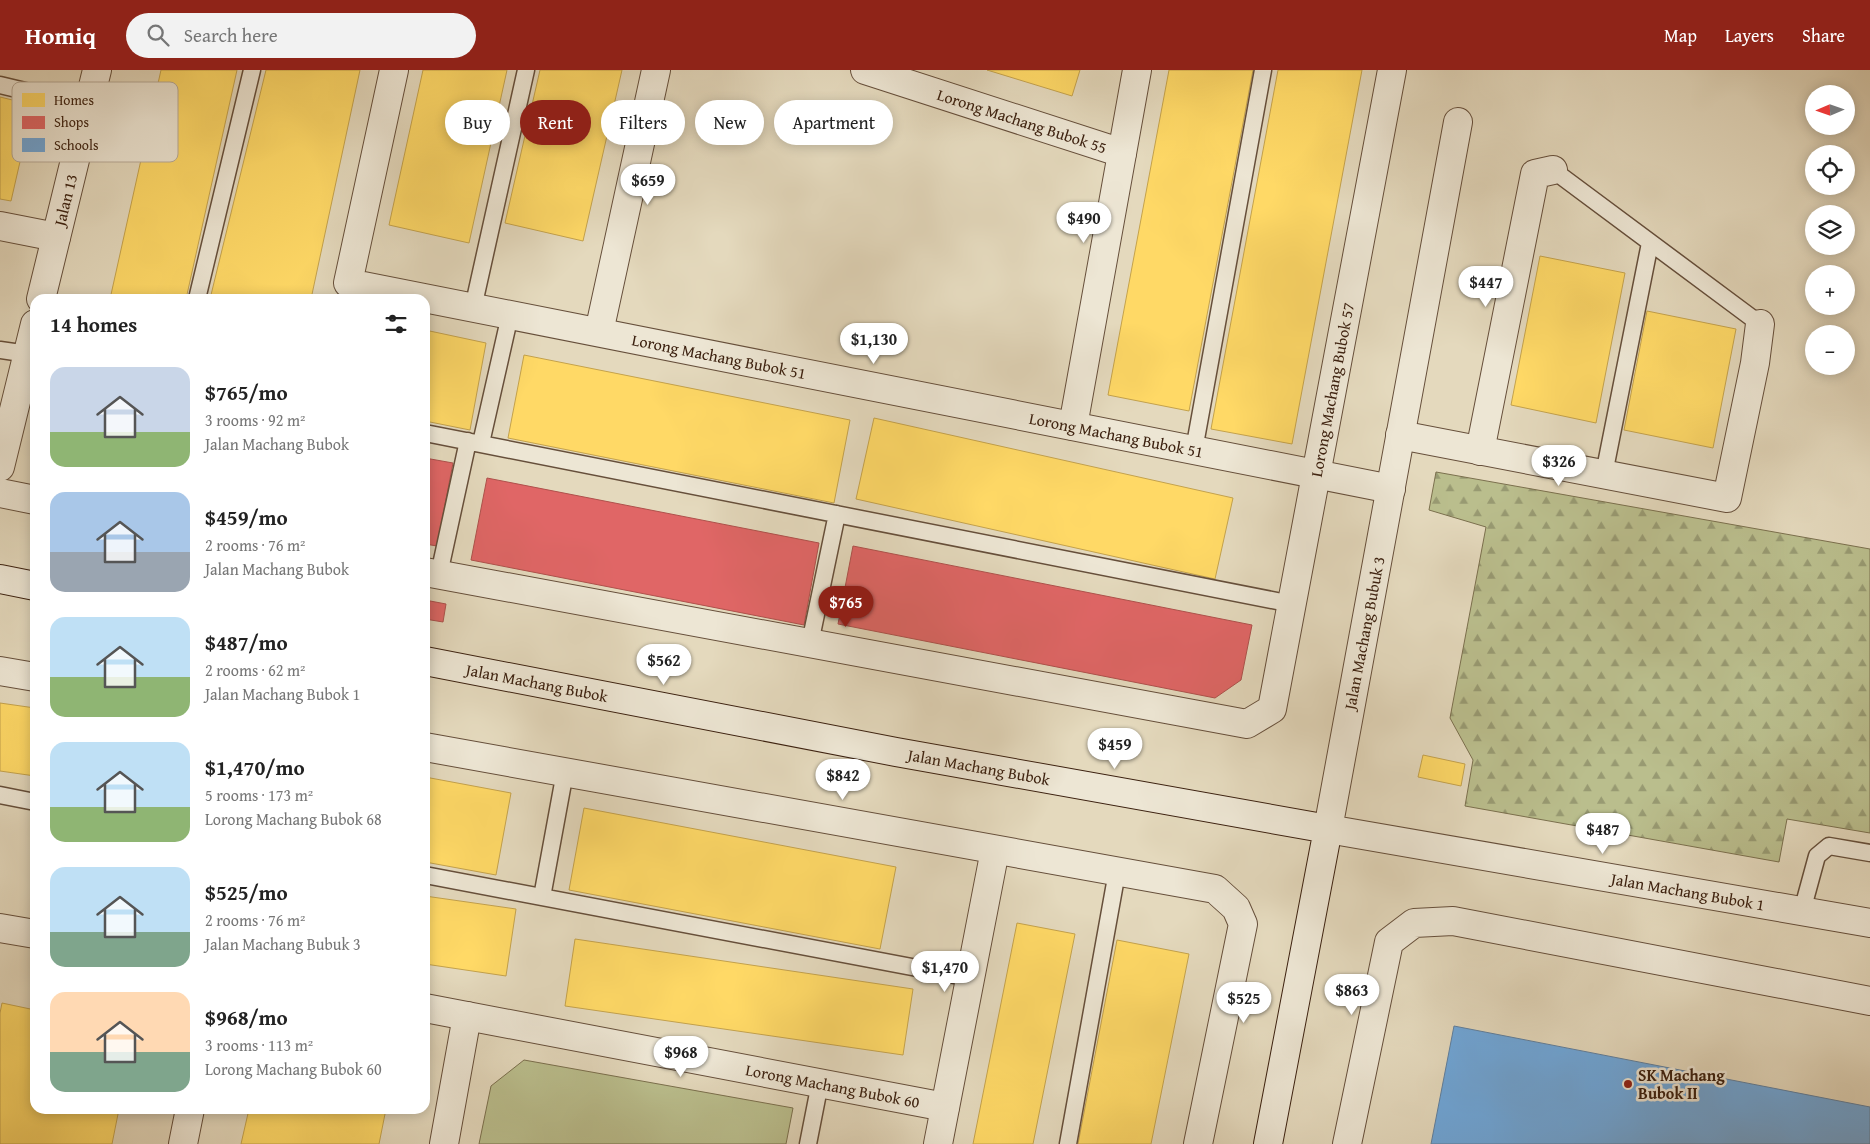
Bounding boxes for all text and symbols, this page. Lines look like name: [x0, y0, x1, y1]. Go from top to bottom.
search box: [126, 13, 476, 58]
text: Homiq: [25, 18, 96, 53]
icon: search: [144, 21, 172, 49]
text: Search here: [184, 21, 278, 49]
text: Map: [1664, 22, 1697, 49]
text: Layers: [1725, 22, 1774, 49]
text: Share: [1802, 22, 1845, 49]
legend: [12, 82, 178, 162]
street label: Lorong Machang Bubok 55: [934, 82, 1110, 159]
north arrow: [1805, 85, 1855, 135]
map controls: [1805, 85, 1855, 375]
text: Homes: [54, 90, 94, 110]
chip: Buy: [445, 100, 510, 145]
chip: Rent: [520, 100, 591, 145]
chip: Filters: [601, 100, 685, 145]
chip: New: [695, 100, 764, 145]
chip: Apartment: [774, 100, 893, 145]
text: Shops: [54, 112, 89, 132]
text: Schools: [54, 135, 98, 155]
button: locate: [1805, 145, 1855, 195]
pin: $659: [618, 164, 678, 206]
text: $659: [631, 168, 665, 192]
street label: Jalan 13: [47, 172, 83, 230]
pin: $490: [1054, 202, 1114, 244]
button: layers: [1805, 205, 1855, 255]
text: $490: [1067, 206, 1101, 230]
button: +: [1805, 265, 1855, 315]
pin: $447: [1456, 266, 1516, 308]
text: $447: [1469, 270, 1503, 294]
street label: Lorong Machang Bubok 57: [1304, 300, 1360, 479]
text: 14 homes: [50, 309, 137, 340]
icon: filters: [382, 310, 410, 338]
pin: $1,130: [833, 322, 915, 365]
button: −: [1805, 325, 1855, 375]
street label: Lorong Machang Bubok 51: [630, 327, 808, 385]
text: $1,130: [851, 327, 897, 351]
text: $765/mo: [205, 377, 288, 408]
icon: home: [90, 387, 150, 447]
street label: Lorong Machang Bubok 51: [1027, 406, 1205, 464]
text: 3 rooms · 92 m²: [205, 408, 305, 432]
text: Jalan Machang Bubok: [205, 432, 349, 456]
pin: $326: [1529, 444, 1589, 487]
text: $326: [1542, 449, 1576, 473]
text: $459/mo: [205, 502, 288, 533]
icon: home: [90, 512, 150, 572]
text: 2 rooms · 76 m²: [205, 533, 305, 557]
street label: Jalan Machang Bubuk 3: [1337, 554, 1391, 714]
text: Jalan Machang Bubok: [205, 557, 349, 581]
pin: $765: [816, 586, 876, 628]
text: $765: [829, 590, 863, 614]
text: $487/mo: [205, 627, 288, 658]
icon: home: [90, 637, 150, 697]
pin: $562: [634, 644, 694, 686]
text: $562: [647, 648, 681, 672]
street label: Jalan Machang Bubok: [462, 657, 611, 708]
text: 2 rooms · 62 m²: [205, 658, 305, 682]
text: Jalan Machang Bubok 1: [205, 682, 360, 706]
pin: $459: [1085, 728, 1145, 770]
text: $459: [1098, 732, 1132, 756]
street label: Jalan Machang Bubok: [904, 742, 1053, 791]
text: $1,470/mo: [205, 752, 305, 783]
pin: $842: [813, 758, 873, 801]
icon: home: [90, 762, 150, 822]
text: $842: [826, 763, 860, 787]
text: 5 rooms · 173 m²: [205, 783, 313, 807]
text: Lorong Machang Bubok 68: [205, 807, 382, 831]
pin: $487: [1573, 812, 1633, 855]
text: $487: [1586, 817, 1620, 841]
street label: Jalan Machang Bubok 1: [1607, 866, 1766, 916]
text: $525/mo: [205, 877, 288, 908]
icon: home: [90, 887, 150, 947]
text: 2 rooms · 76 m²: [205, 908, 305, 932]
text: Jalan Machang Bubuk 3: [205, 932, 361, 956]
pin: $1,470: [904, 950, 986, 993]
text: $1,470: [922, 955, 968, 979]
pin: $863: [1322, 974, 1382, 1016]
text: $863: [1335, 978, 1369, 1002]
pin: $525: [1214, 982, 1274, 1024]
text: $525: [1227, 986, 1261, 1010]
text: $968/mo: [205, 1002, 288, 1033]
icon: home: [90, 1012, 150, 1072]
text: 3 rooms · 113 m²: [205, 1033, 313, 1057]
pin: $968: [651, 1036, 711, 1078]
text: $968: [664, 1040, 698, 1064]
text: Lorong Machang Bubok 60: [205, 1057, 382, 1081]
street label: Lorong Machang Bubok 60: [744, 1057, 922, 1114]
place label: SK Machang Bubok II: [1638, 1063, 1725, 1105]
marker: SK Machang Bubok II: [1622, 1078, 1634, 1090]

